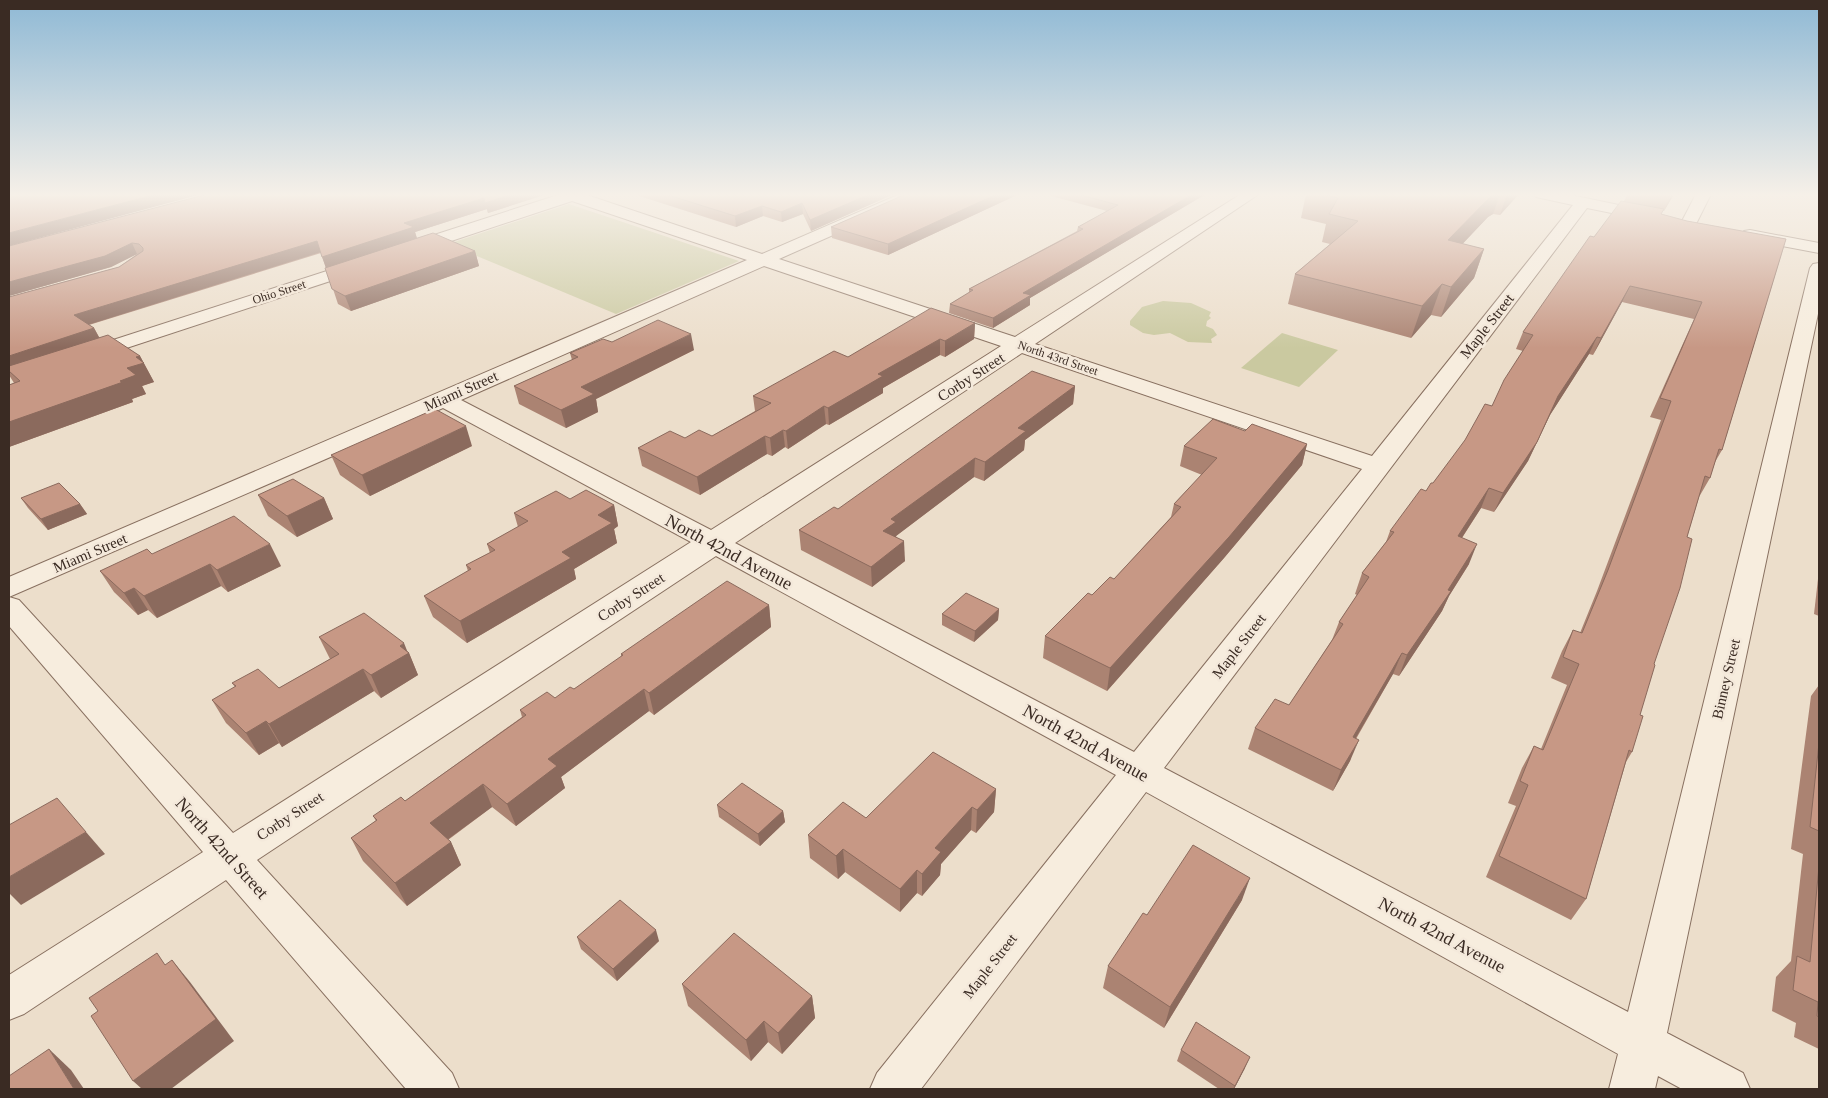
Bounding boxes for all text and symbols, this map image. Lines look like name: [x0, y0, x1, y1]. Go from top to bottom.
street label: Ohio Street: [251, 277, 308, 307]
street label: Maple Street: [1457, 290, 1518, 361]
street label: North 43rd Street: [1016, 338, 1101, 379]
street label: Corby Street: [935, 349, 1008, 404]
street label: Miami Street: [422, 367, 501, 414]
street label: North 42nd Avenue: [662, 510, 796, 594]
street label: Miami Street: [51, 530, 130, 576]
street label: Corby Street: [595, 569, 668, 624]
street label: Maple Street: [1209, 610, 1270, 681]
street label: Binney Street: [1709, 636, 1743, 721]
street label: North 42nd Avenue: [1020, 700, 1152, 786]
street label: Corby Street: [254, 788, 327, 843]
street label: North 42nd Street: [171, 793, 273, 903]
street label: North 42nd Avenue: [1375, 893, 1509, 977]
street label: Maple Street: [960, 930, 1021, 1001]

